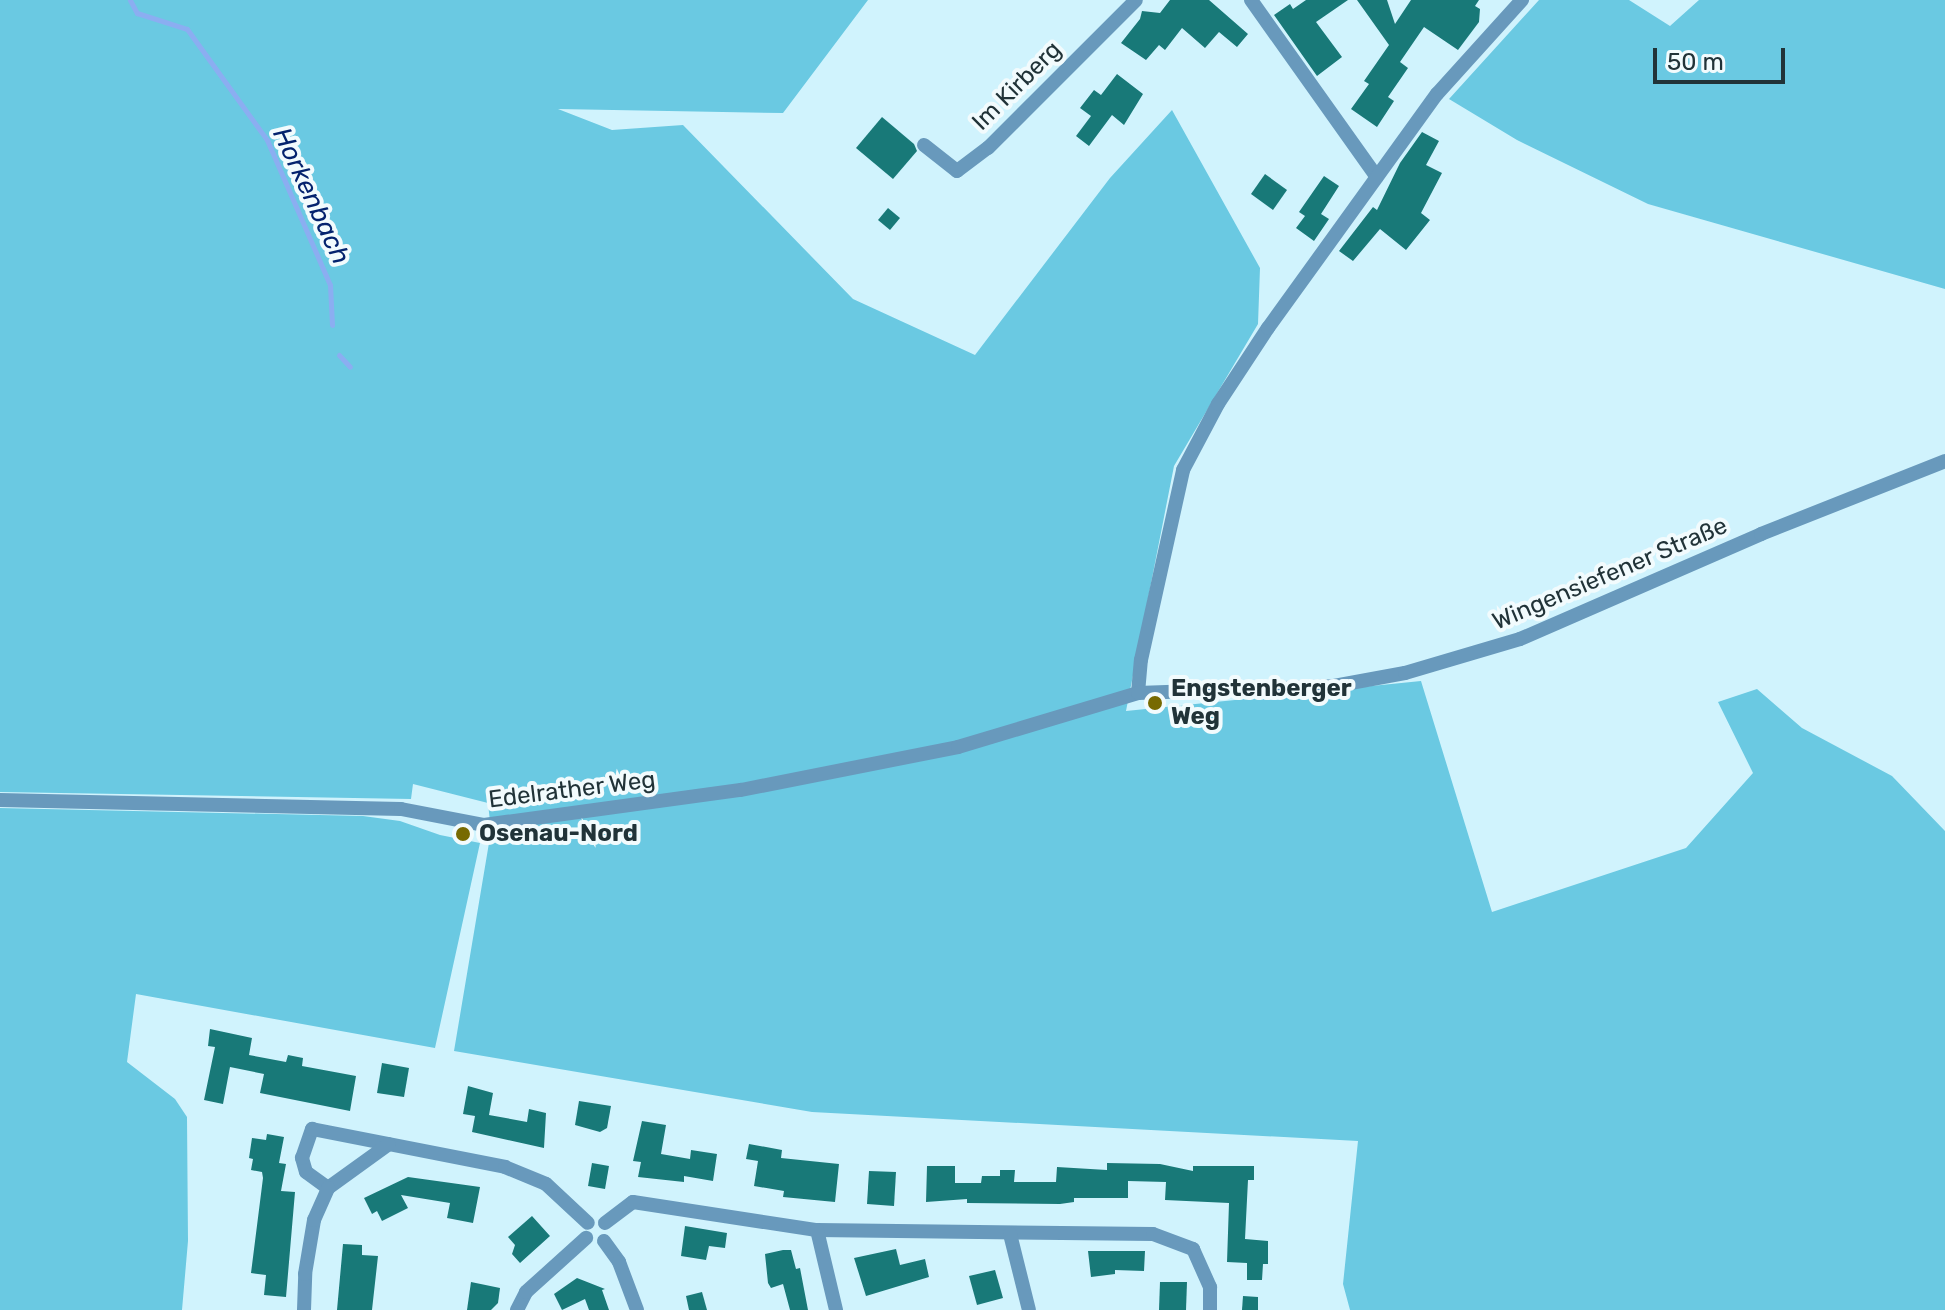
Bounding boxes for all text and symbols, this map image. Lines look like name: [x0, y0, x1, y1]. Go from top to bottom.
scale bar: [1657, 32, 1789, 82]
street label: Im Kirberg: [967, 36, 1067, 136]
text: 50 m: [1667, 48, 1724, 76]
water label: Horkenbach: [266, 123, 356, 269]
street label: Wingensiefener Straße: [1488, 511, 1732, 637]
place label: Engstenberger Weg: [1171, 675, 1352, 731]
marker: Engstenberger Weg: [1146, 694, 1164, 712]
street label: Edelrather Weg: [486, 765, 658, 815]
place label: Osenau-Nord: [479, 820, 638, 848]
marker: Osenau-Nord: [454, 825, 472, 843]

